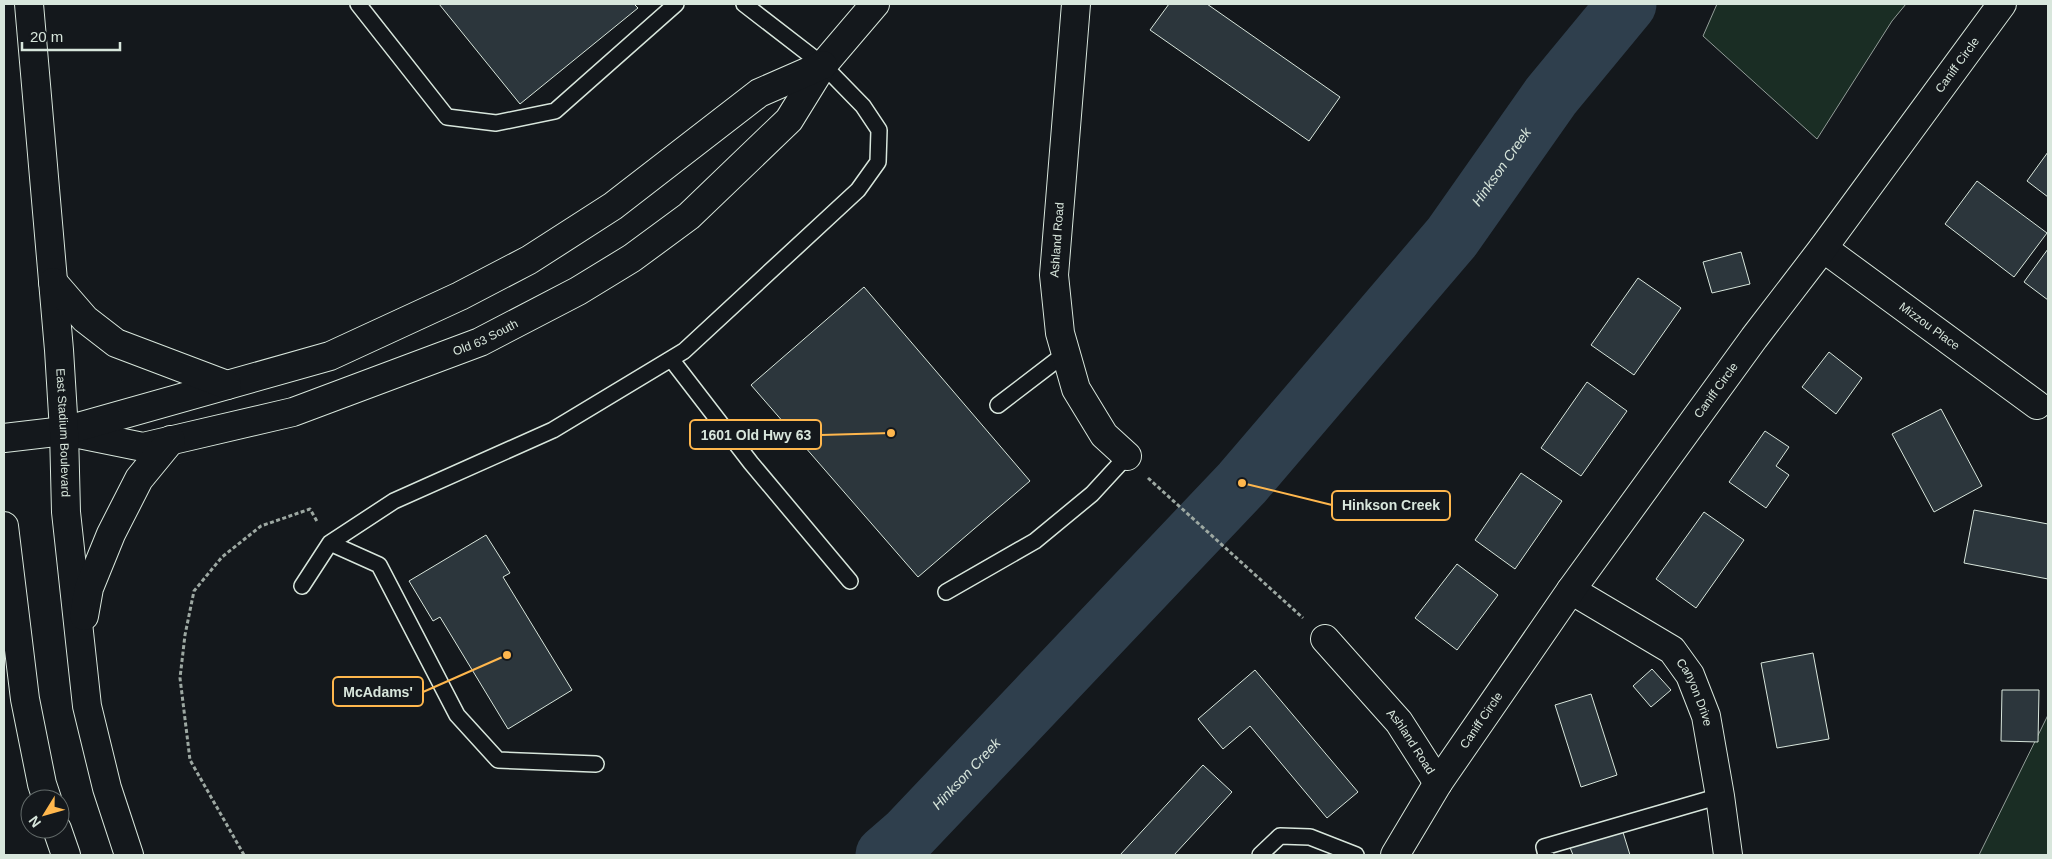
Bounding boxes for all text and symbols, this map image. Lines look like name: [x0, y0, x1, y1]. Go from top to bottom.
scale bar: [22, 20, 120, 52]
text: 20 m: [30, 28, 63, 45]
street label: Caniff Circle: [1932, 34, 1982, 95]
water label: Hinkson Creek: [1468, 124, 1535, 209]
street label: Ashland Road: [1047, 202, 1067, 278]
street label: Mizzou Place: [1896, 299, 1963, 353]
street label: Old 63 South: [451, 316, 520, 359]
street label: Caniff Circle: [1691, 360, 1741, 421]
street label: East Stadium Boulevard: [53, 368, 73, 497]
callout: 1601 Old Hwy 63: [690, 420, 821, 449]
text: 1601 Old Hwy 63: [701, 427, 811, 443]
callout: Hinkson Creek: [1332, 491, 1450, 520]
text: Hinkson Creek: [1342, 497, 1440, 513]
street label: Canyon Drive: [1673, 656, 1715, 727]
callout: McAdams': [333, 677, 423, 706]
text: McAdams': [343, 684, 413, 700]
street label: Caniff Circle: [1457, 689, 1506, 751]
street label: Ashland Road: [1384, 706, 1438, 777]
water label: Hinkson Creek: [929, 734, 1004, 813]
north arrow: [20, 789, 70, 839]
text: N: [25, 813, 44, 831]

